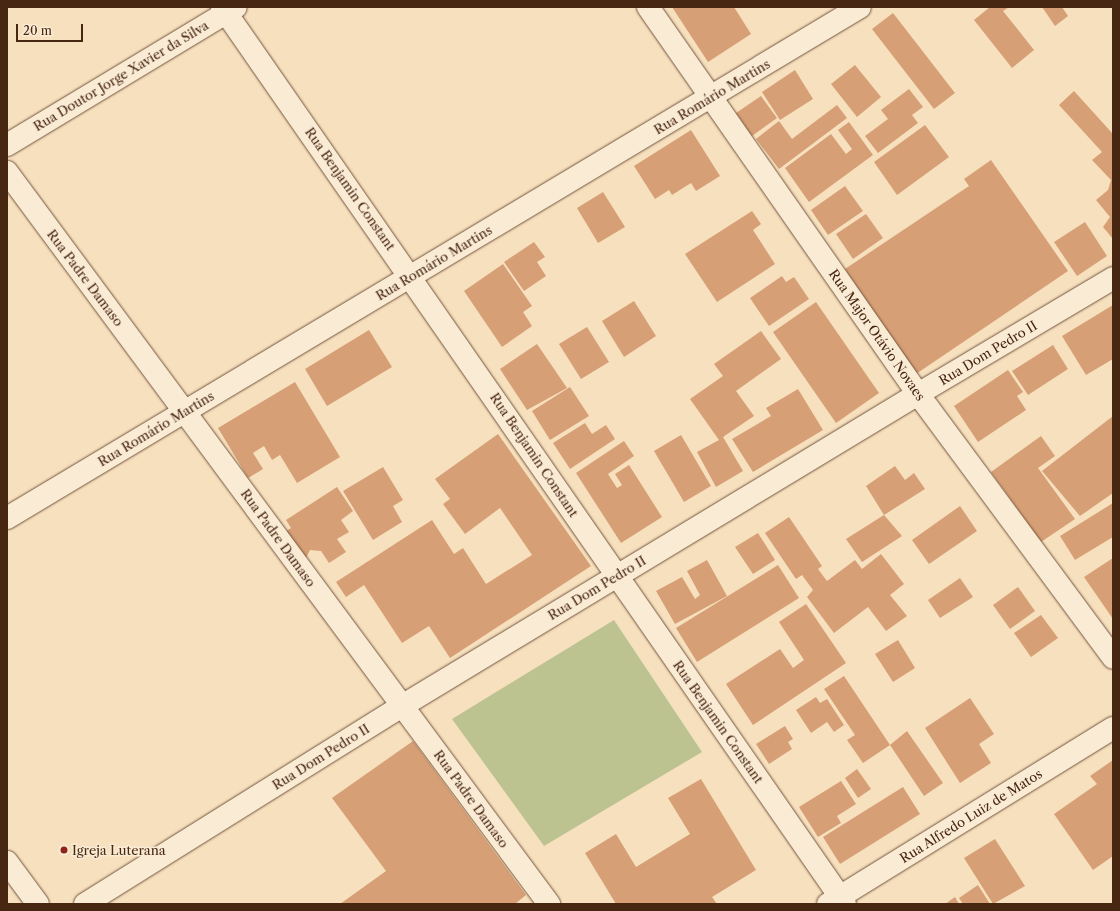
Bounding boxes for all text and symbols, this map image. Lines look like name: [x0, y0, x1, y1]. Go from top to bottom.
scale bar: [18, 16, 85, 42]
street label: Rua Doutor Jorge Xavier da Silva: [30, 17, 212, 135]
text: 20 m: [23, 23, 52, 38]
street label: Rua Romário Martins: [651, 56, 773, 138]
street label: Rua Benjamin Constant: [302, 125, 398, 253]
street label: Rua Romário Martins: [373, 222, 495, 304]
street label: Rua Padre Damaso: [44, 227, 126, 329]
street label: Rua Major Otávio Novaes: [826, 266, 928, 404]
street label: Rua Dom Pedro II: [936, 318, 1040, 388]
street label: Rua Romário Martins: [95, 388, 217, 470]
street label: Rua Benjamin Constant: [487, 390, 581, 520]
street label: Rua Padre Damaso: [237, 486, 319, 590]
street label: Rua Dom Pedro II: [545, 553, 649, 623]
street label: Rua Benjamin Constant: [670, 658, 766, 786]
street label: Rua Dom Pedro II: [269, 721, 373, 793]
street label: Rua Padre Damaso: [430, 747, 512, 851]
street label: Rua Alfredo Luiz de Matos: [897, 766, 1045, 866]
place label: Igreja Luterana: [72, 842, 166, 858]
marker: Igreja Luterana: [59, 845, 69, 855]

